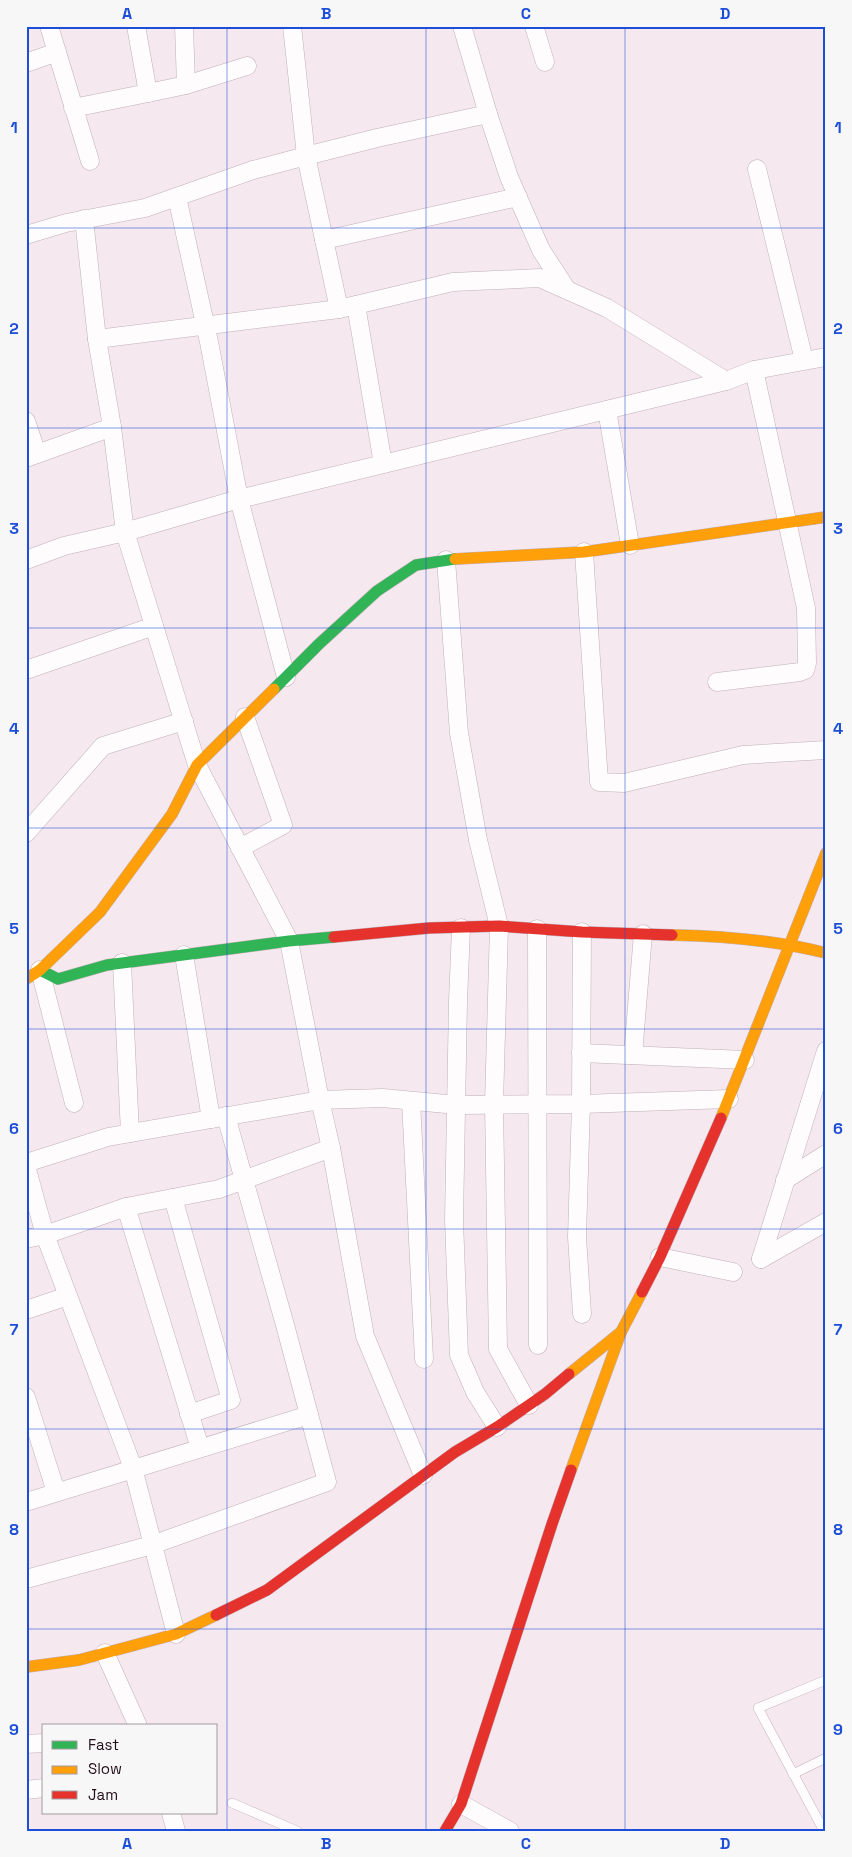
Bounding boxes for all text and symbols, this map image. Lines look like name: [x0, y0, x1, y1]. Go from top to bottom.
text: A: [122, 3, 132, 24]
text: B: [321, 3, 331, 24]
text: C: [521, 3, 531, 24]
text: D: [720, 3, 730, 24]
text: 1: [10, 117, 18, 138]
text: 1: [834, 117, 842, 138]
text: 2: [9, 318, 19, 339]
text: 2: [833, 318, 843, 339]
text: 3: [9, 518, 19, 539]
text: 3: [833, 518, 843, 539]
text: 4: [9, 718, 19, 739]
text: 4: [833, 718, 843, 739]
text: 5: [9, 918, 19, 939]
text: 5: [833, 918, 843, 939]
text: 6: [9, 1118, 19, 1139]
text: 6: [833, 1118, 843, 1139]
text: 7: [10, 1319, 19, 1340]
text: 7: [834, 1319, 843, 1340]
text: 8: [9, 1519, 19, 1540]
text: 8: [833, 1519, 843, 1540]
text: 9: [9, 1719, 19, 1740]
text: 9: [833, 1719, 843, 1740]
legend: [42, 1724, 218, 1814]
text: Fast: [88, 1735, 119, 1754]
text: Slow: [88, 1759, 122, 1778]
text: Jam: [88, 1785, 118, 1804]
text: A: [122, 1833, 132, 1854]
text: B: [321, 1833, 331, 1854]
text: C: [521, 1833, 531, 1854]
text: D: [720, 1833, 730, 1854]

